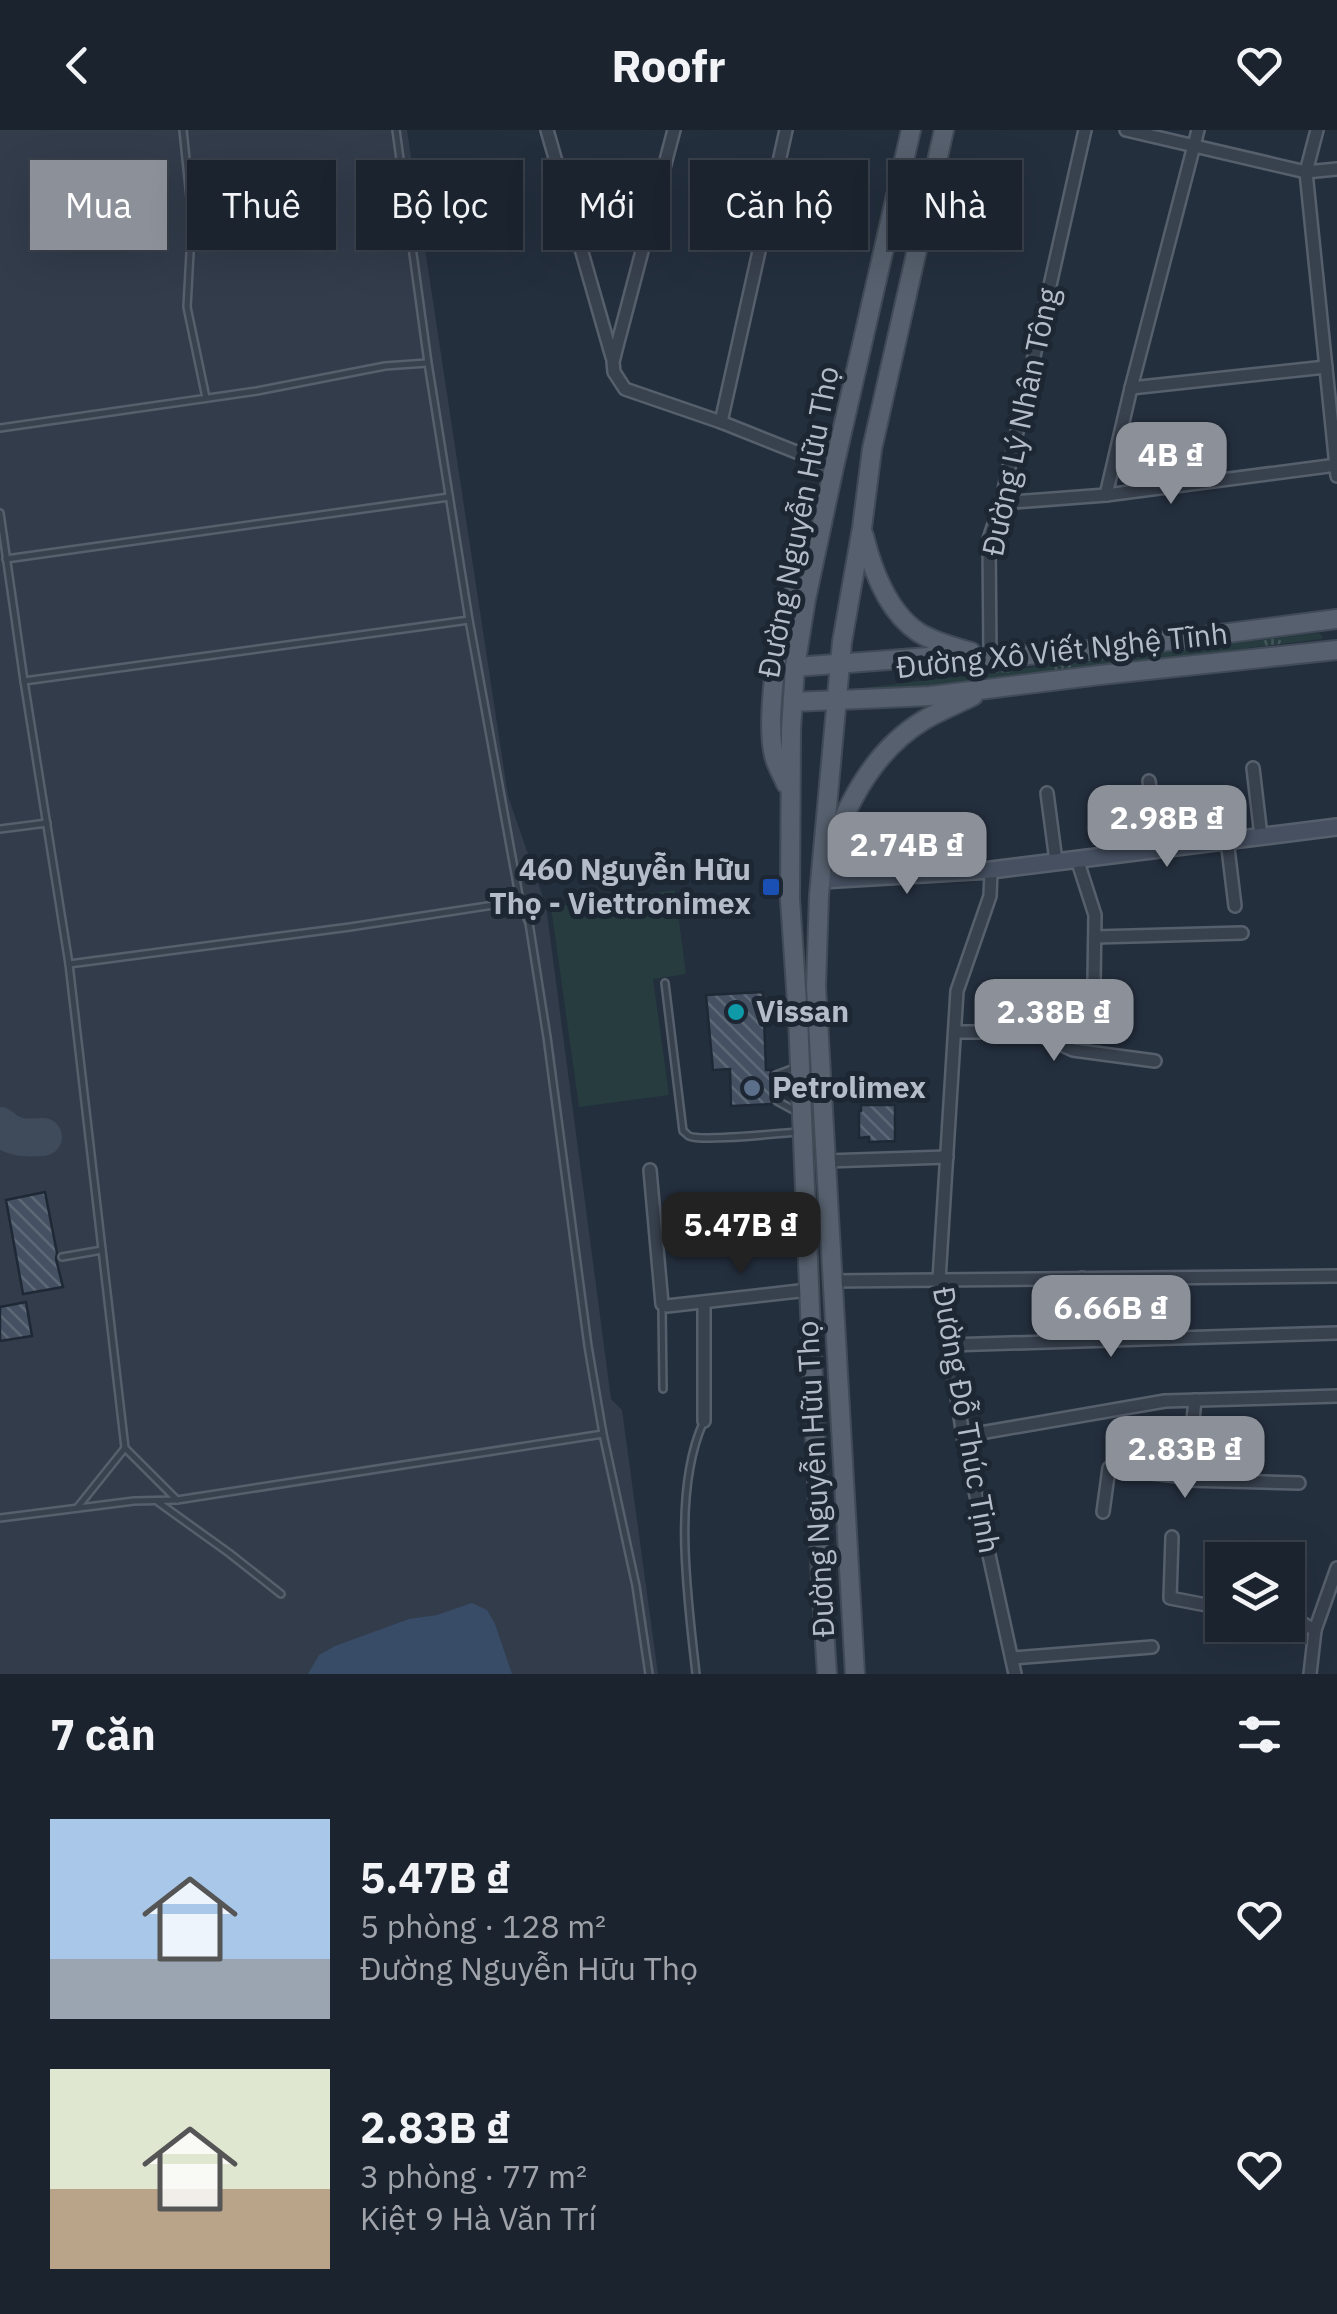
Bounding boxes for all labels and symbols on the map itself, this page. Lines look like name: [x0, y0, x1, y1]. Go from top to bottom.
street label: Đường Lý Nhân Tông: [972, 284, 1067, 559]
street label: Đường Nguyễn Hữu Thọ: [748, 363, 847, 681]
pin: 4B ₫: [1112, 422, 1230, 507]
street label: Đường Xô Viết Nghệ Tĩnh: [894, 613, 1230, 686]
pin: 2.98B ₫: [1075, 785, 1259, 870]
pin: 2.74B ₫: [815, 812, 999, 897]
place label: 460 Nguyễn Hữu Thọ - Viettronimex: [489, 849, 751, 922]
marker: 460 Nguyễn Hữu Thọ - Viettronimex: [760, 876, 782, 898]
pin: 2.38B ₫: [962, 979, 1146, 1064]
place label: Vissan: [756, 991, 849, 1030]
marker: Vissan: [725, 1001, 747, 1023]
place label: Petrolimex: [772, 1067, 926, 1106]
marker: Petrolimex: [741, 1077, 763, 1099]
pin: 5.47B ₫: [649, 1192, 833, 1277]
pin: 6.66B ₫: [1019, 1275, 1203, 1360]
street label: Đường Đỗ Thúc Tịnh: [925, 1283, 1010, 1556]
street label: Đường Nguyễn Hữu Thọ: [787, 1320, 842, 1638]
pin: 2.83B ₫: [1093, 1416, 1277, 1501]

